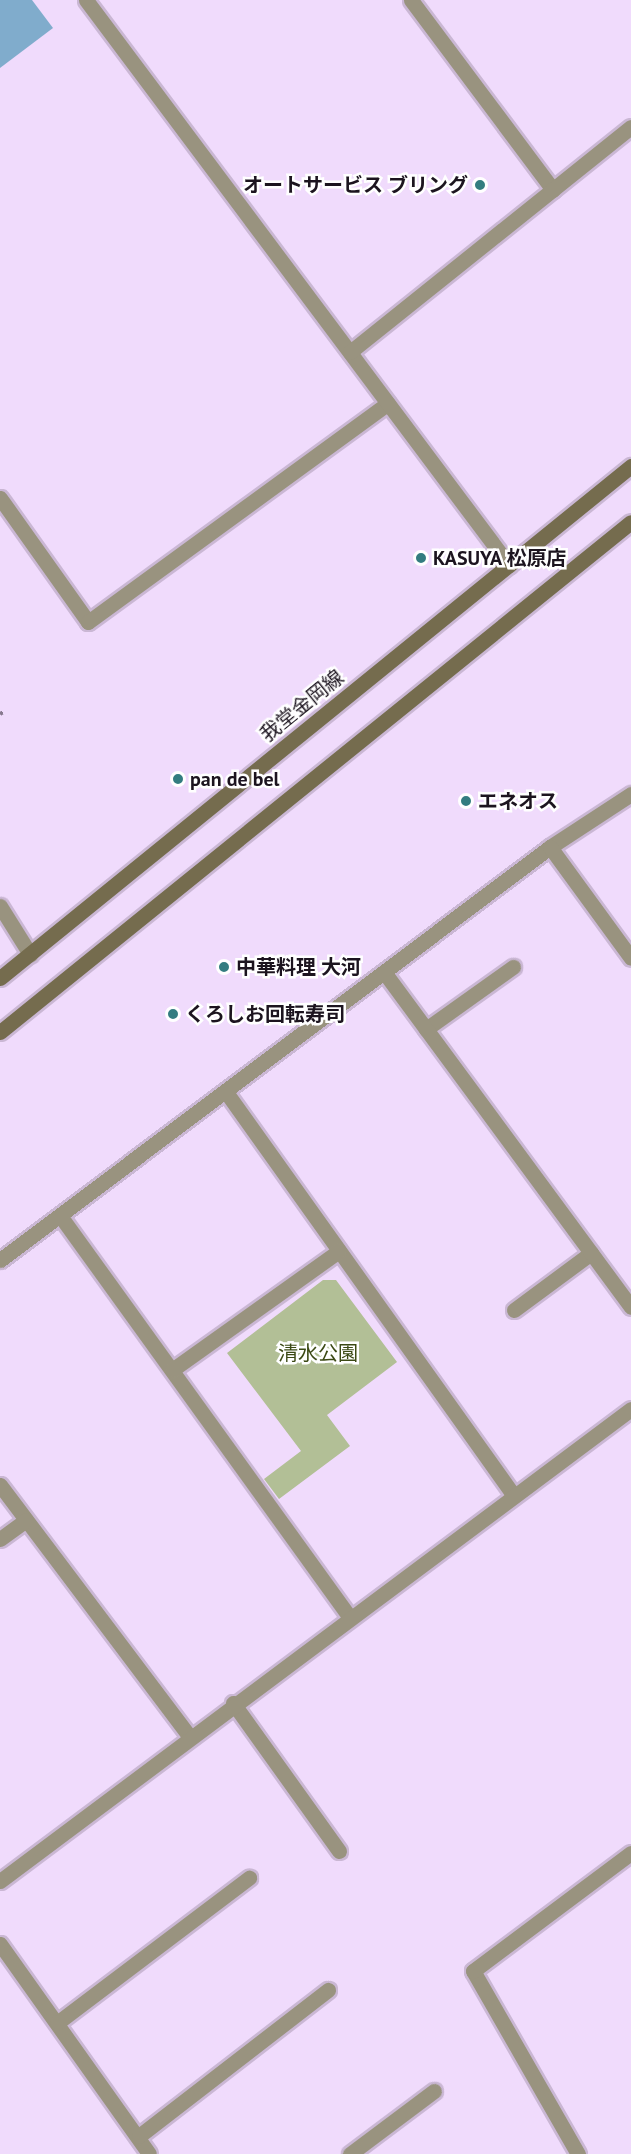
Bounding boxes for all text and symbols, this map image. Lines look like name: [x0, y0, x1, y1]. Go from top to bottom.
place label: オートサービス ブリング: [243, 173, 468, 197]
marker: オートサービス ブリング: [473, 178, 487, 192]
place label: KASUYA 松原店: [433, 546, 567, 570]
marker: KASUYA 松原店: [414, 551, 428, 565]
street label: 我堂金岡線: [256, 665, 348, 747]
place label: pan de bel: [190, 767, 279, 791]
marker: pan de bel: [171, 772, 185, 786]
place label: エネオス: [478, 789, 558, 813]
marker: エネオス: [459, 794, 473, 808]
place label: 中華料理 大河: [236, 955, 361, 979]
marker: 中華料理 大河: [217, 960, 231, 974]
place label: くろしお回転寿司: [185, 1002, 345, 1026]
marker: くろしお回転寿司: [166, 1007, 180, 1021]
park label: 清水公園: [278, 1341, 358, 1365]

